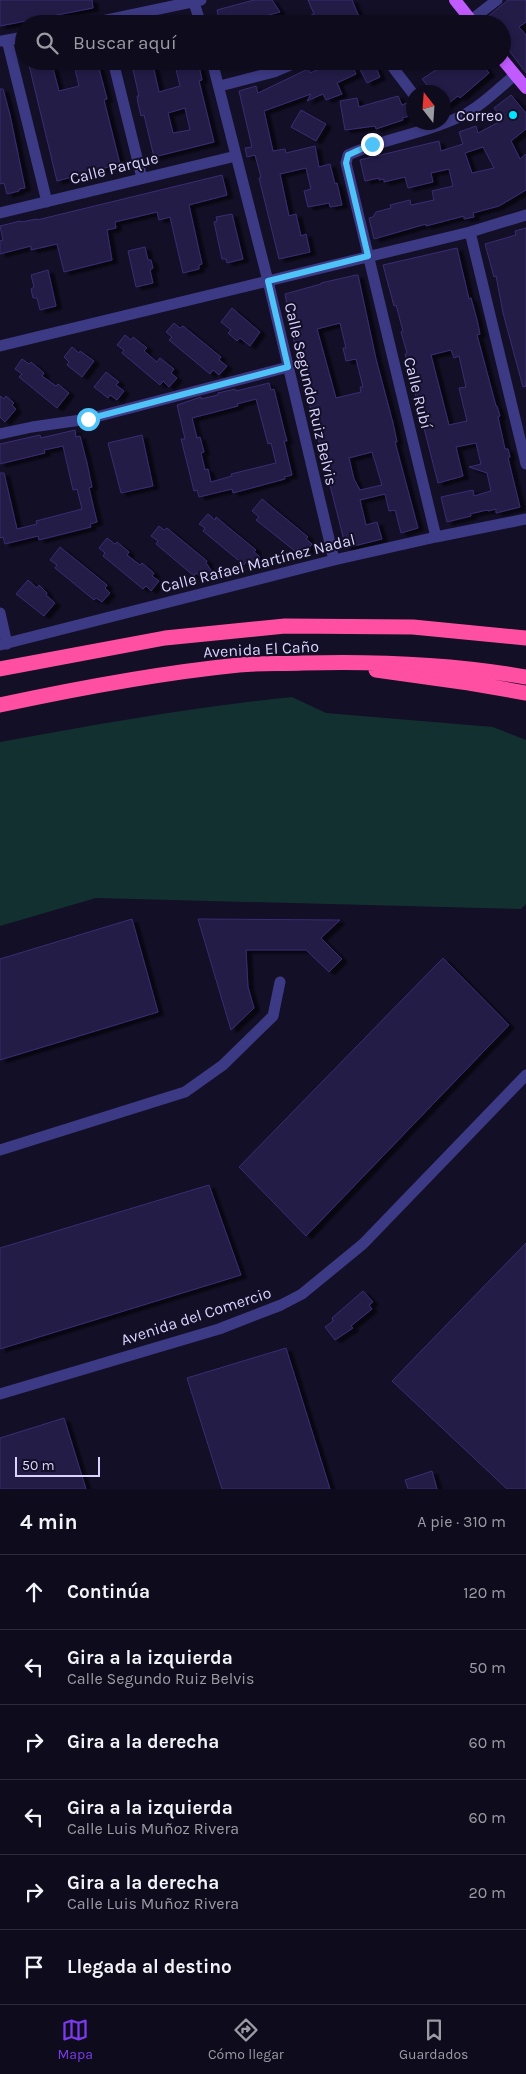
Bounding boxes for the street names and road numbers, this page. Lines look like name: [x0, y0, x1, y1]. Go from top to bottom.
street label: Calle Parque: [68, 148, 160, 188]
street label: Calle Segundo Ruiz Belvis: [281, 301, 341, 487]
street label: Calle Rubí: [400, 355, 436, 431]
street label: Calle Rafael Martínez Nadal: [159, 530, 357, 596]
street label: Avenida El Caño: [203, 636, 319, 662]
street label: Avenida del Comercio: [118, 1283, 274, 1349]

